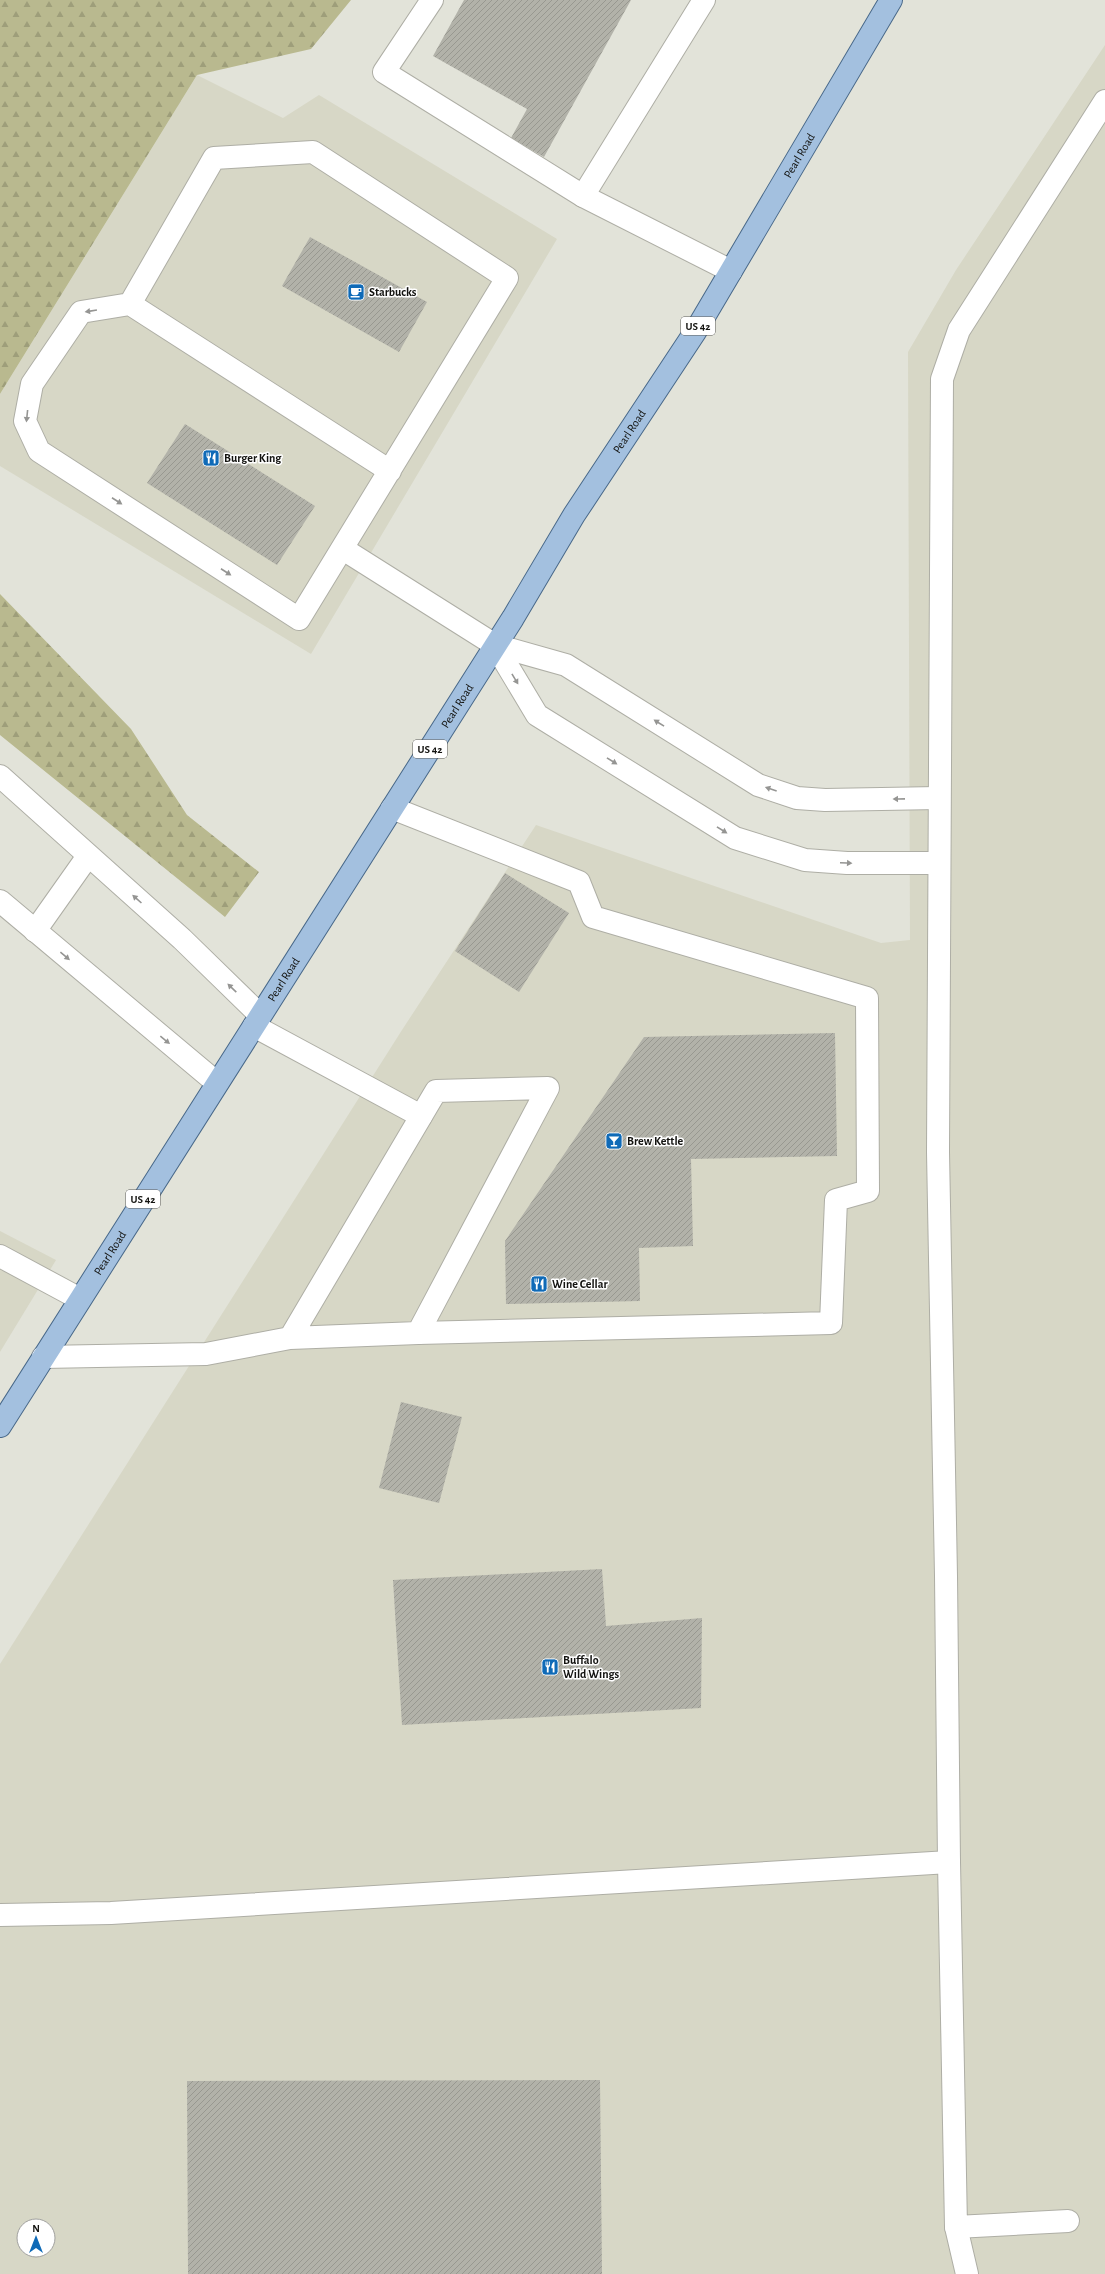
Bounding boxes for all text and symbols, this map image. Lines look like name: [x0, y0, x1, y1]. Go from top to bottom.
street label: Pearl Road: [781, 131, 817, 180]
cafe icon: Starbucks: [346, 282, 366, 302]
place label: Starbucks: [369, 286, 417, 298]
one-way arrow: [85, 308, 97, 314]
road number: US 42: [681, 317, 715, 335]
street label: Pearl Road: [611, 407, 648, 455]
one-way arrow: [23, 410, 30, 422]
restaurant icon: Burger King: [201, 448, 221, 468]
place label: Burger King: [224, 452, 282, 464]
one-way arrow: [112, 497, 122, 505]
one-way arrow: [220, 568, 232, 575]
one-way arrow: [512, 673, 519, 685]
street label: Pearl Road: [439, 682, 476, 730]
one-way arrow: [654, 719, 664, 727]
road number: US 42: [413, 740, 447, 758]
one-way arrow: [606, 758, 618, 765]
one-way arrow: [764, 786, 776, 792]
one-way arrow: [892, 796, 905, 802]
one-way arrow: [716, 827, 728, 834]
one-way arrow: [840, 860, 853, 866]
one-way arrow: [132, 895, 142, 904]
one-way arrow: [60, 952, 71, 961]
street label: Pearl Road: [265, 955, 302, 1004]
one-way arrow: [227, 983, 237, 993]
one-way arrow: [160, 1035, 171, 1044]
bar icon: Brew Kettle: [604, 1131, 624, 1151]
place label: Brew Kettle: [627, 1135, 684, 1147]
road number: US 42: [126, 1190, 160, 1208]
street label: Pearl Road: [92, 1229, 128, 1277]
restaurant icon: Wine Cellar: [529, 1274, 549, 1294]
place label: Wine Cellar: [552, 1278, 608, 1290]
place label: Buffalo Wild Wings: [563, 1654, 620, 1680]
restaurant icon: Buffalo Wild Wings: [540, 1657, 560, 1677]
north arrow: [16, 2218, 56, 2258]
text: N: [32, 2223, 40, 2234]

